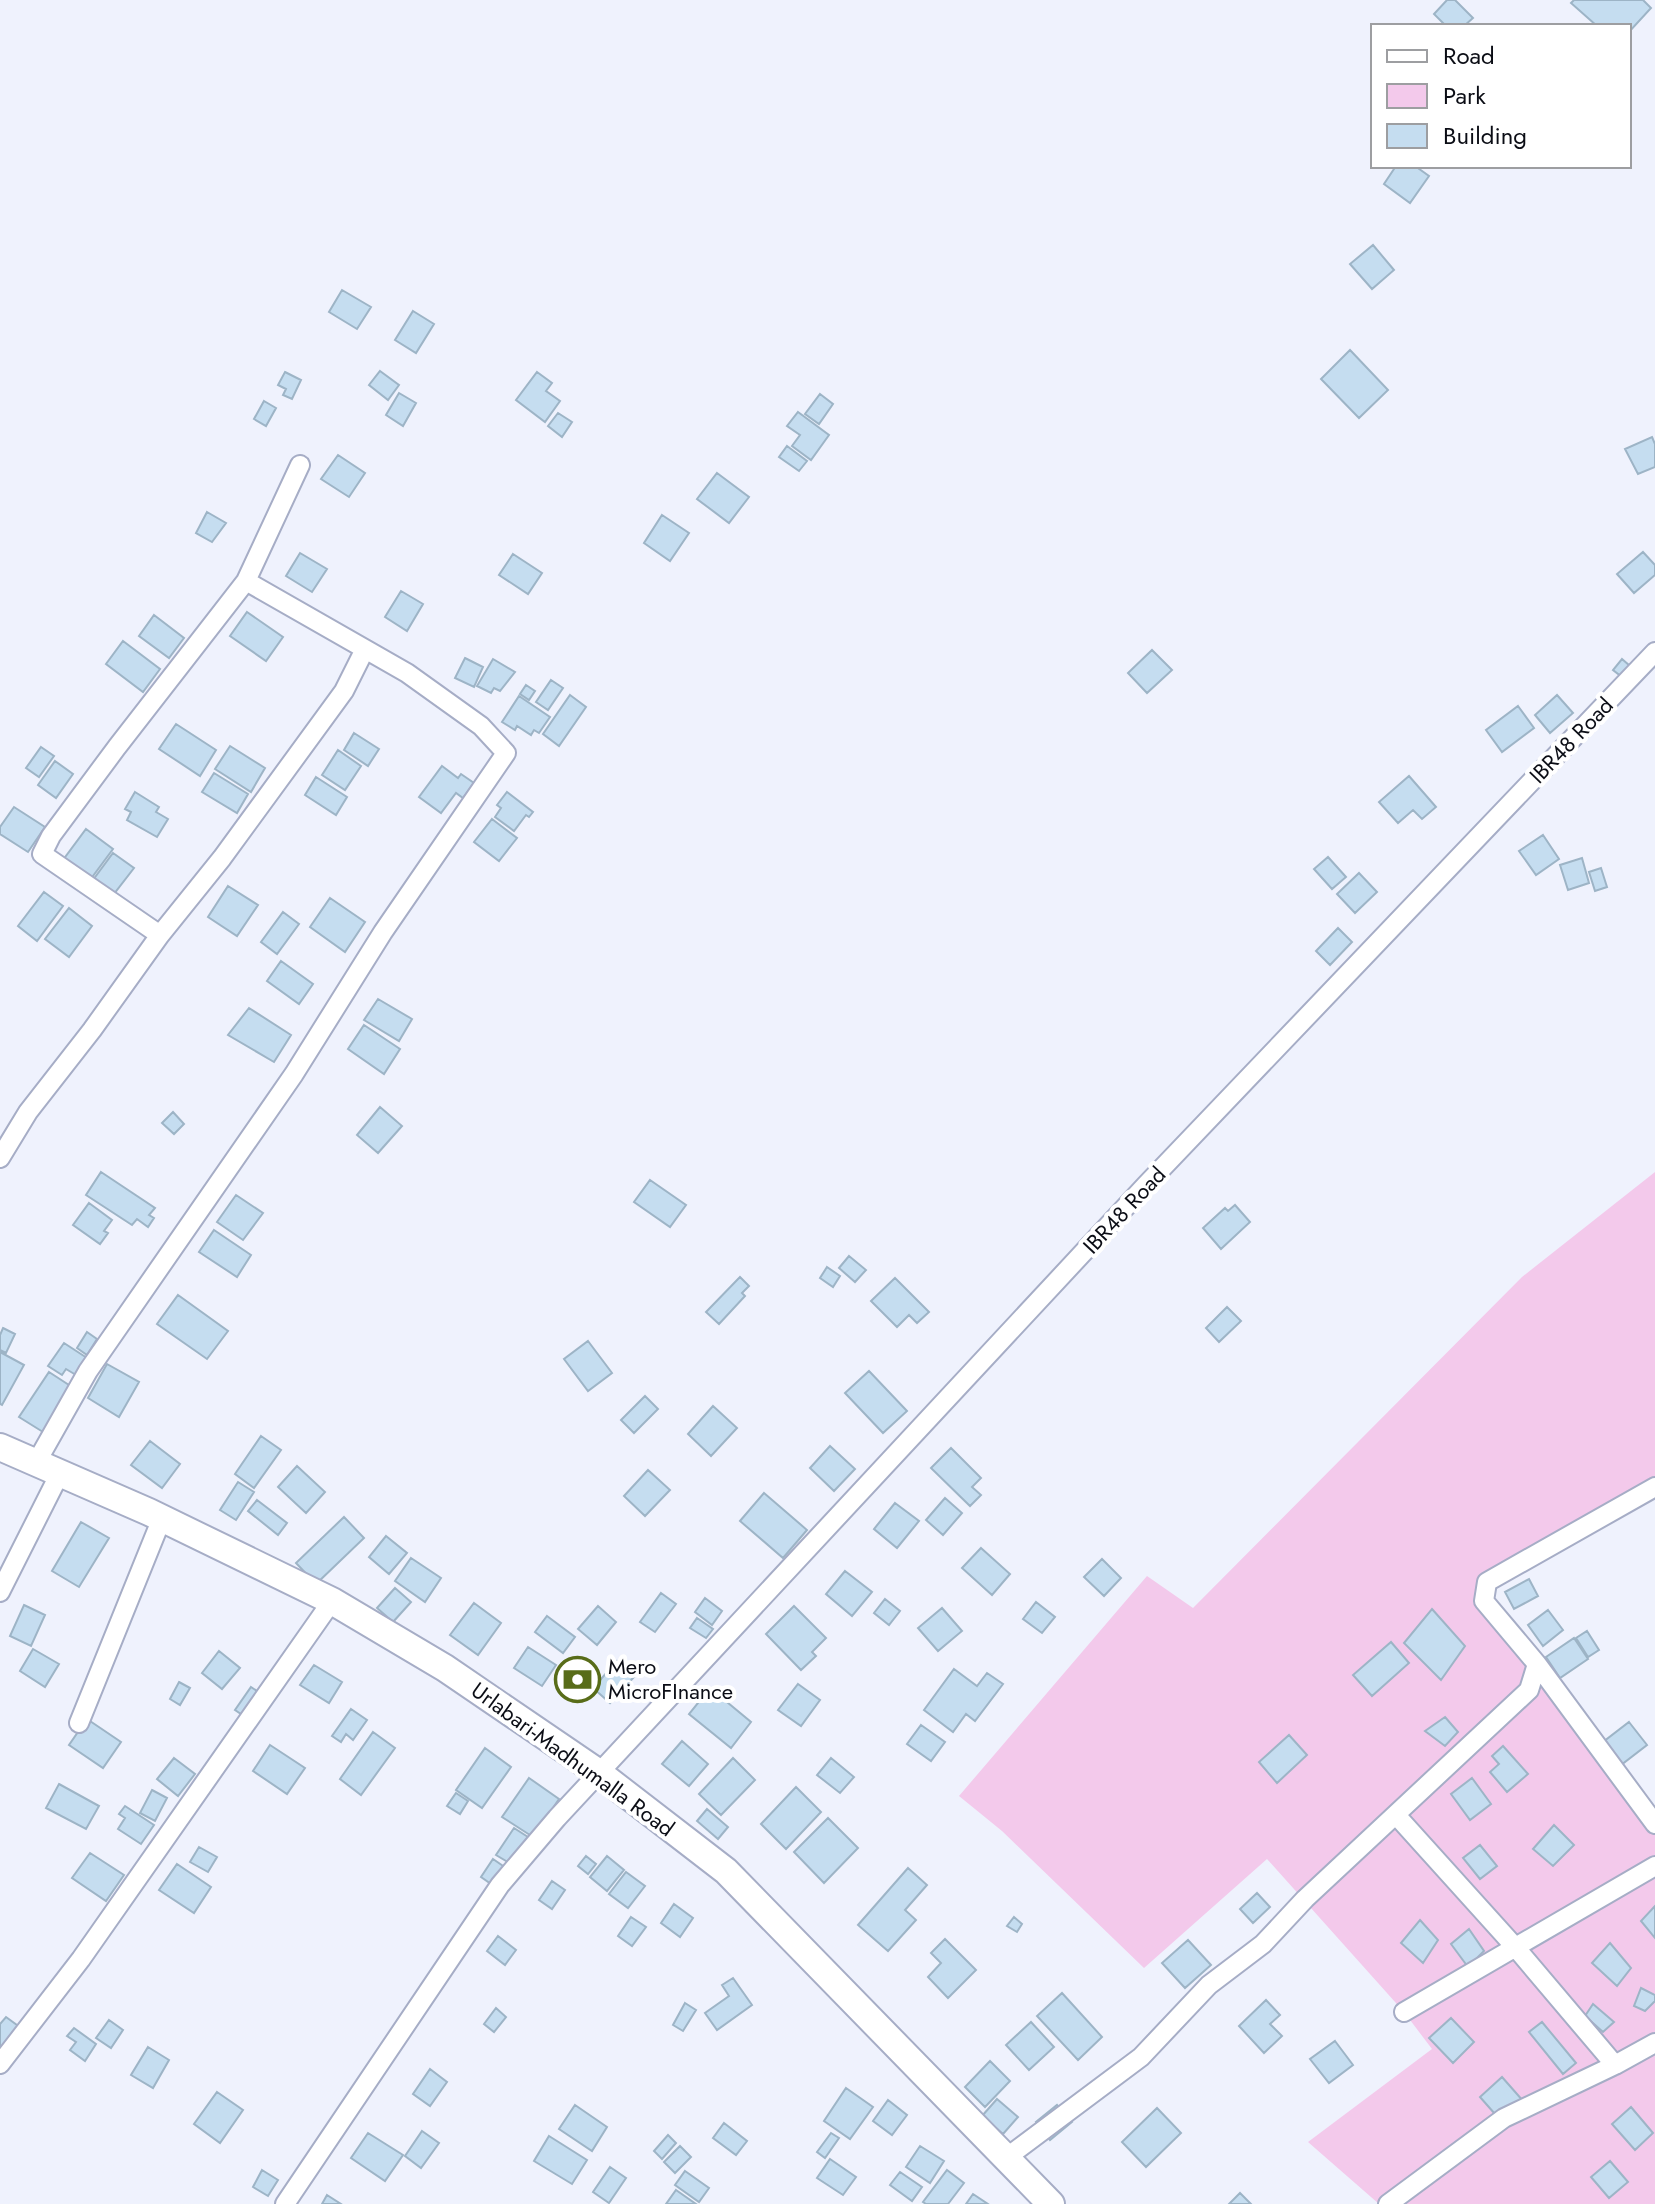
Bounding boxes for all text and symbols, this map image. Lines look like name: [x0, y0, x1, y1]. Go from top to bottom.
legend: [1371, 24, 1631, 168]
text: Road: [1443, 38, 1495, 73]
text: Park: [1443, 78, 1486, 113]
text: Building: [1443, 118, 1527, 153]
street label: IBR48 Road: [1522, 690, 1620, 790]
street label: IBR48 Road: [1075, 1159, 1173, 1261]
place label: Mero MicroFInance: [608, 1650, 733, 1707]
bank icon: Mero MicroFInance: [553, 1655, 601, 1703]
street label: Urlabari-Madhumalla Road: [465, 1674, 681, 1844]

